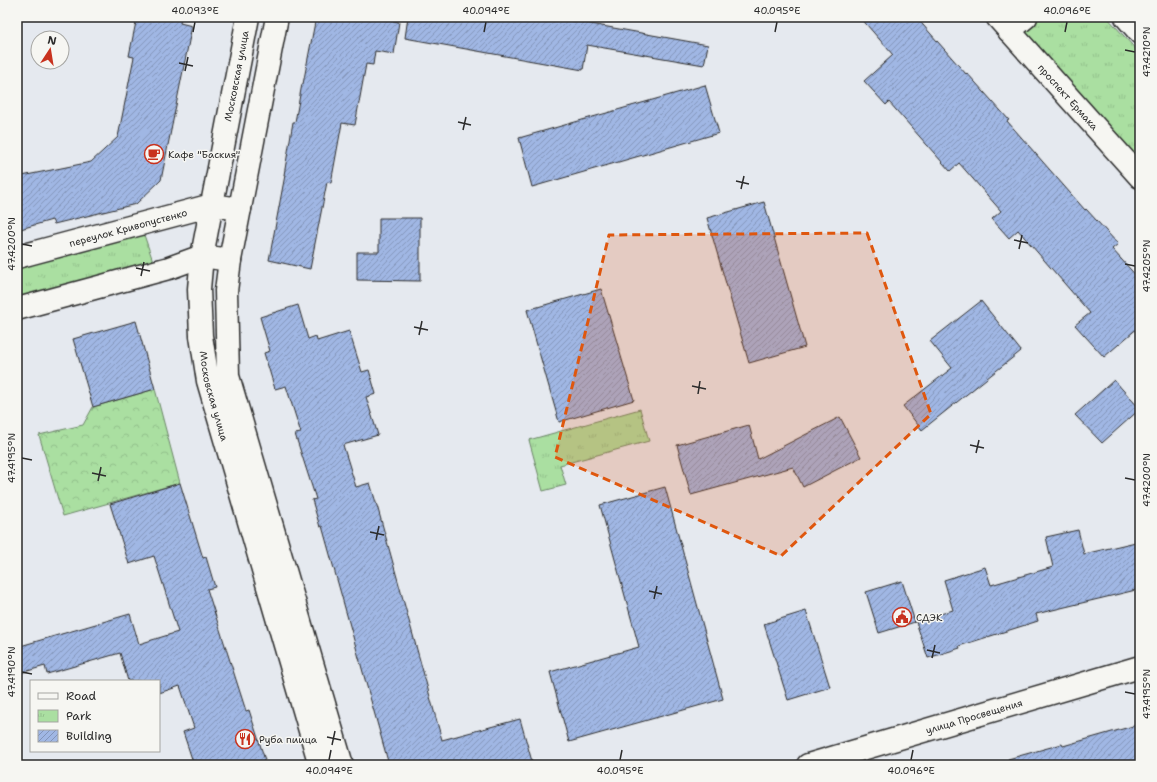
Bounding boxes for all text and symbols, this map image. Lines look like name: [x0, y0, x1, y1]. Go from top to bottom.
text: 40.093°E: [171, 4, 219, 17]
text: 40.094°E: [462, 4, 510, 17]
text: 40.095°E: [754, 4, 800, 17]
text: 40.096°E: [1043, 4, 1091, 17]
text: 47.4210°N: [1140, 27, 1153, 77]
street label: Московская улица: [221, 29, 252, 123]
north arrow: [30, 30, 70, 70]
text: N: [46, 32, 58, 49]
street label: проспект Ермака: [1035, 61, 1101, 134]
cafe icon: Кафе "Баския": [143, 143, 165, 165]
place label: Кафе "Баския": [168, 148, 240, 161]
street label: переулок Кривопустенко: [68, 206, 189, 250]
text: 47.4200°N: [5, 217, 18, 271]
text: 47.4205°N: [1140, 240, 1153, 292]
street label: Московская улица: [196, 350, 231, 443]
text: 47.4195°N: [5, 433, 18, 483]
text: 47.4200°N: [1140, 453, 1153, 507]
public building icon: СДЭК: [891, 606, 913, 628]
place label: СДЭК: [916, 611, 943, 624]
text: 47.4190°N: [5, 646, 18, 698]
text: 47.4195°N: [1140, 669, 1153, 719]
legend: [30, 680, 160, 752]
text: Road: [66, 688, 97, 704]
street label: улица Просвещения: [924, 696, 1024, 737]
text: Park: [66, 708, 92, 724]
text: Building: [66, 728, 112, 744]
restaurant icon: Руба пиица: [234, 728, 256, 750]
place label: Руба пиица: [259, 733, 318, 746]
text: 40.094°E: [305, 764, 353, 777]
text: 40.095°E: [597, 764, 643, 777]
text: 40.096°E: [887, 764, 935, 777]

